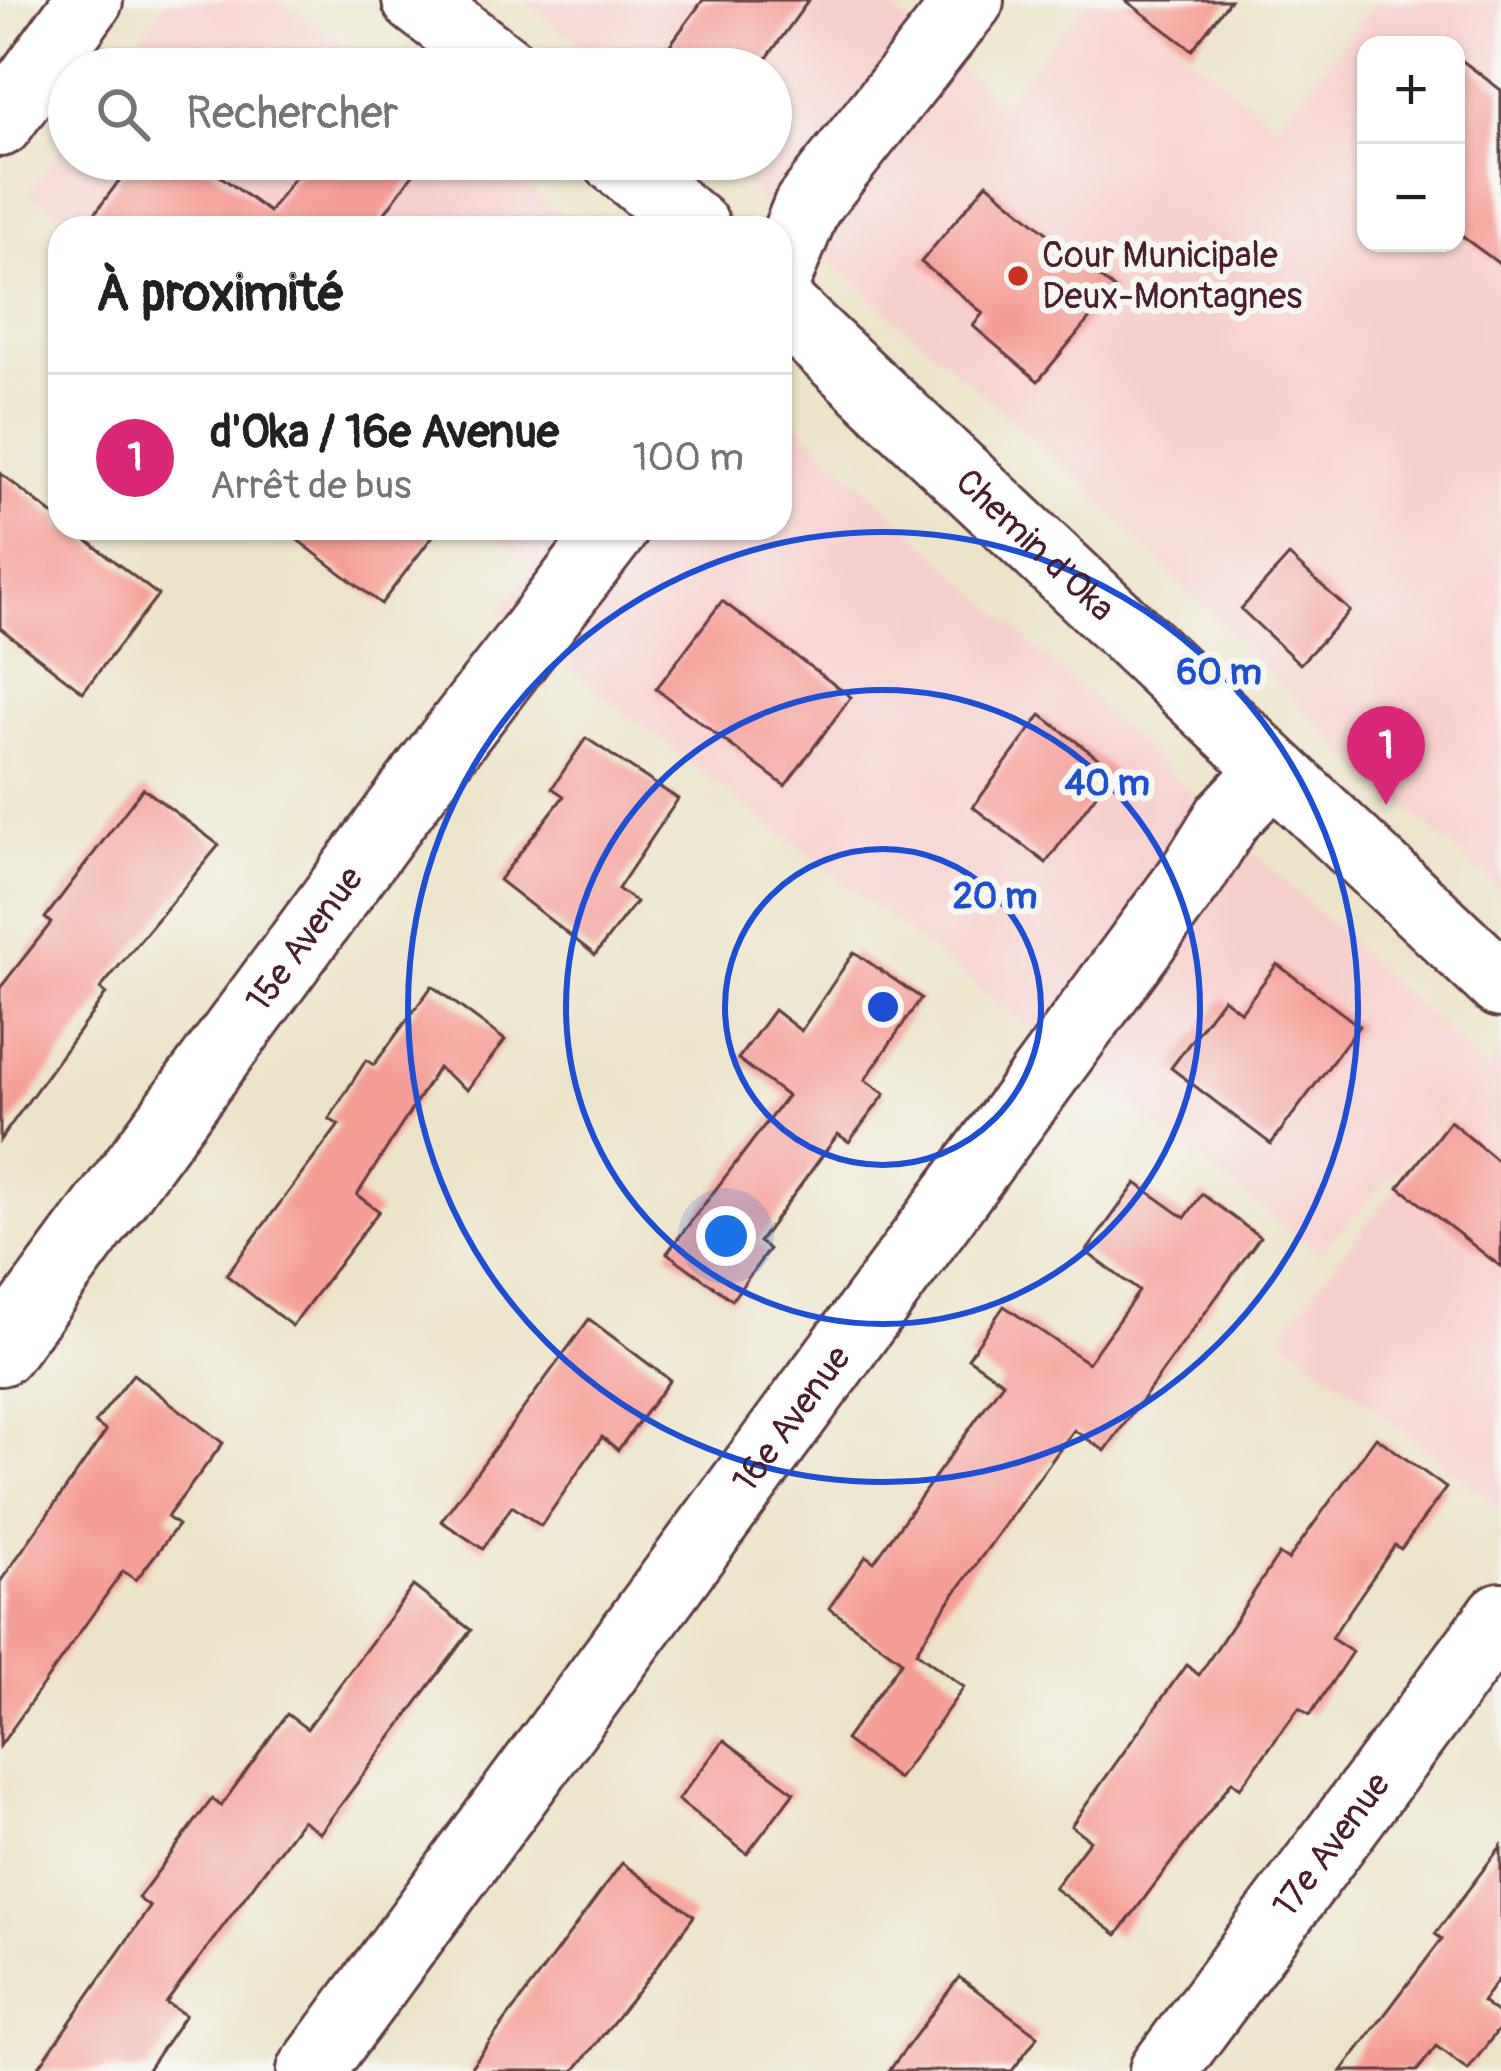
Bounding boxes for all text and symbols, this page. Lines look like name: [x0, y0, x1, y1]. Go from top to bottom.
map controls: [1357, 36, 1465, 252]
button: +: [1357, 36, 1465, 144]
search box: [48, 48, 792, 180]
icon: search: [90, 81, 156, 147]
text: Rechercher: [186, 86, 399, 142]
button: −: [1357, 144, 1465, 252]
place label: Cour Municipale Deux-Montagnes: [1042, 233, 1302, 319]
text: À proximité: [96, 262, 345, 326]
marker: Cour Municipale Deux-Montagnes: [1005, 263, 1031, 289]
text: d'Oka / 16e Avenue: [210, 405, 559, 461]
text: 1: [127, 433, 143, 482]
text: 100 m: [632, 433, 744, 482]
street label: Chemin d'Oka: [946, 459, 1124, 631]
text: Arrêt de bus: [210, 461, 412, 510]
text: 60 m: [1176, 650, 1262, 695]
pin: 1: [1347, 706, 1425, 805]
text: 40 m: [1064, 761, 1150, 806]
street label: 15e Avenue: [236, 857, 373, 1021]
text: 20 m: [953, 874, 1037, 919]
centre of rings: [862, 986, 904, 1028]
your location: [696, 1206, 756, 1266]
street label: 16e Avenue: [722, 1336, 860, 1501]
street label: 17e Avenue: [1263, 1763, 1400, 1926]

